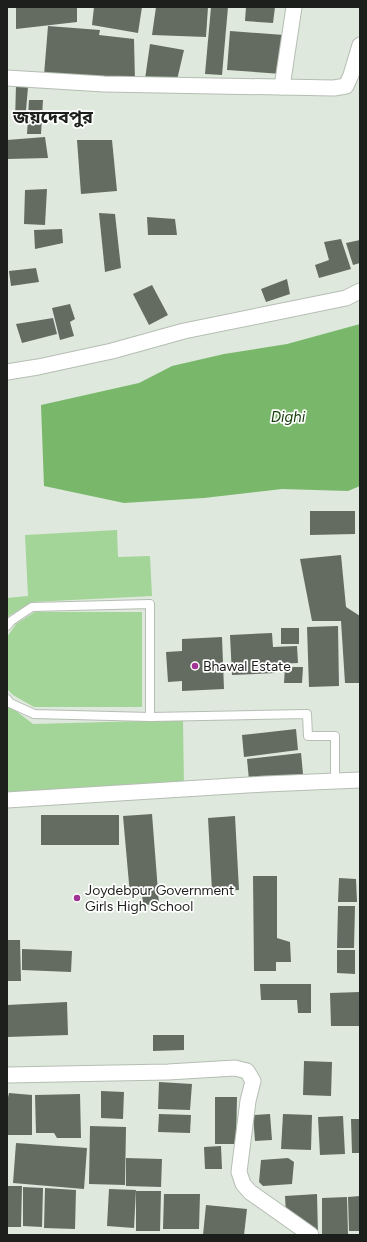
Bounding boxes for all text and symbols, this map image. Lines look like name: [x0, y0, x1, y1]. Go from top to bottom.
district label: জয়দেবপুর: [12, 106, 94, 128]
water label: Dighi: [271, 408, 306, 426]
place label: Bhawal Estate: [203, 658, 291, 675]
marker: Bhawal Estate: [190, 661, 200, 671]
place label: Joydebpur Government Girls High School: [85, 882, 234, 915]
marker: Joydebpur Government Girls High School: [72, 893, 82, 903]

